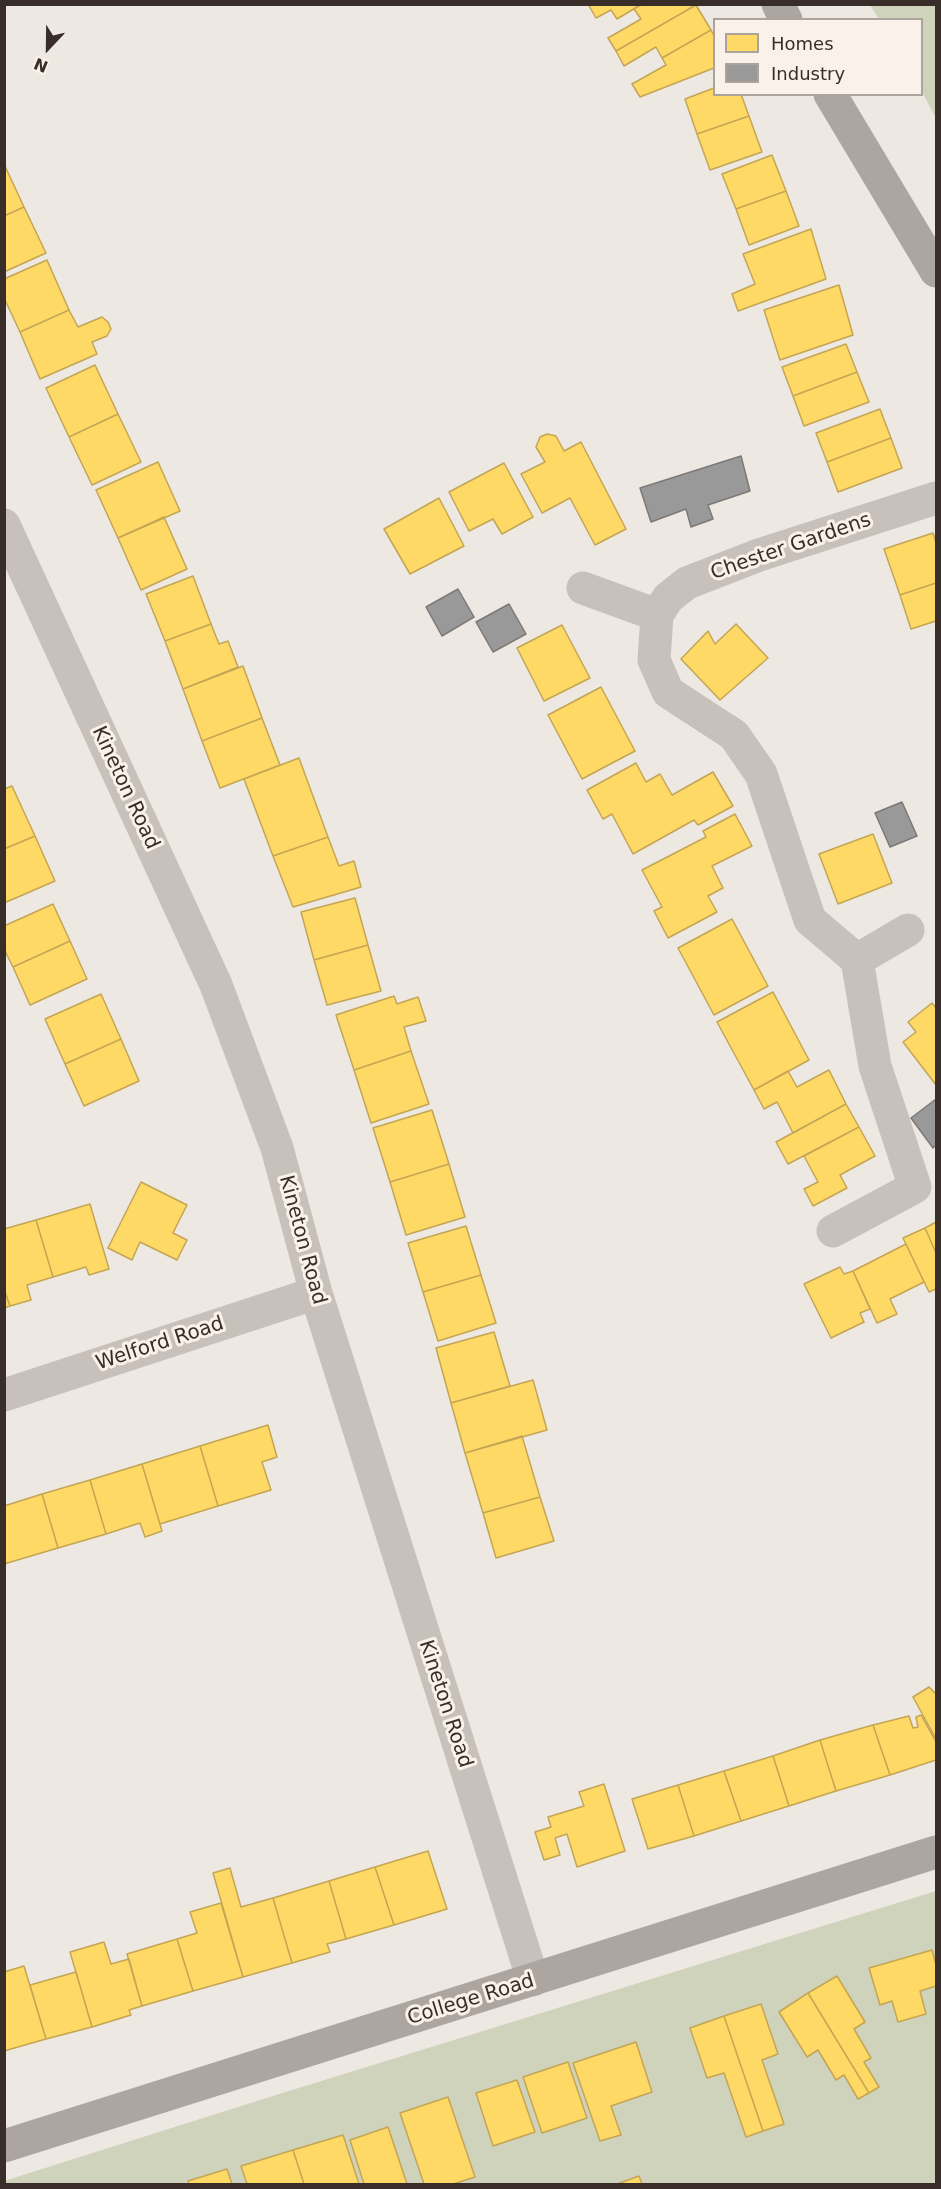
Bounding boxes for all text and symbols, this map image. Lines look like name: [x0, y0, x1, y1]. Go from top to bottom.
north arrow: [18, 18, 78, 78]
legend: [713, 18, 923, 96]
text: Homes: [771, 33, 834, 54]
text: N: [31, 54, 51, 76]
text: Industry: [771, 63, 845, 84]
street label: Chester Gardens: [708, 508, 874, 586]
street label: Kineton Road: [86, 723, 164, 853]
street label: Kineton Road: [273, 1173, 331, 1307]
street label: Welford Road: [93, 1312, 227, 1376]
street label: Kineton Road: [413, 1637, 477, 1771]
street label: College Road: [405, 1969, 537, 2031]

